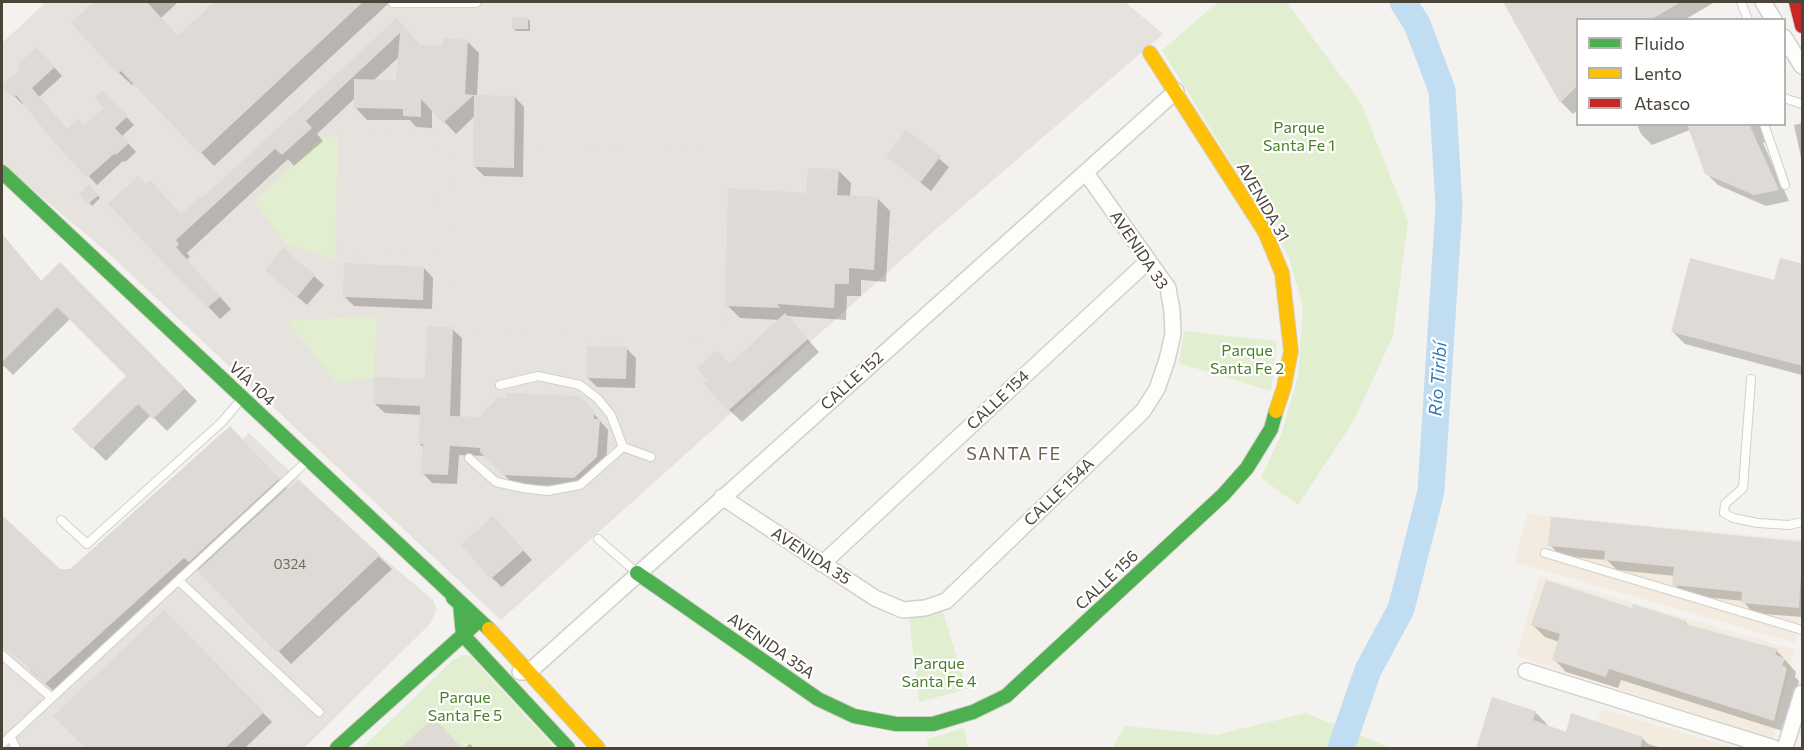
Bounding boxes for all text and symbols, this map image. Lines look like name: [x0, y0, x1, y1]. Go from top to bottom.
legend: [1576, 18, 1786, 126]
text: Fluido: [1634, 32, 1685, 54]
text: Lento: [1634, 62, 1682, 84]
text: Atasco: [1634, 92, 1690, 114]
park label: Parque Santa Fe 1: [1263, 118, 1335, 156]
street label: AVENIDA 31: [1233, 159, 1293, 245]
street label: AVENIDA 33: [1106, 207, 1172, 293]
park label: Parque Santa Fe 2: [1210, 341, 1284, 379]
water label: Río Tiribí: [1425, 341, 1451, 417]
street label: CALLE 152: [817, 348, 887, 414]
street label: VÍA 104: [225, 358, 279, 410]
street label: CALLE 154: [963, 366, 1033, 434]
district label: SANTA FE: [966, 443, 1062, 465]
street label: CALLE 154A: [1020, 454, 1098, 530]
street label: AVENIDA 35: [768, 523, 854, 589]
street label: CALLE 156: [1072, 546, 1142, 614]
house number: 0324: [274, 556, 306, 572]
street label: AVENIDA 35A: [724, 609, 818, 683]
park label: Parque Santa Fe 4: [902, 654, 976, 692]
park label: Parque Santa Fe 5: [428, 688, 502, 726]

